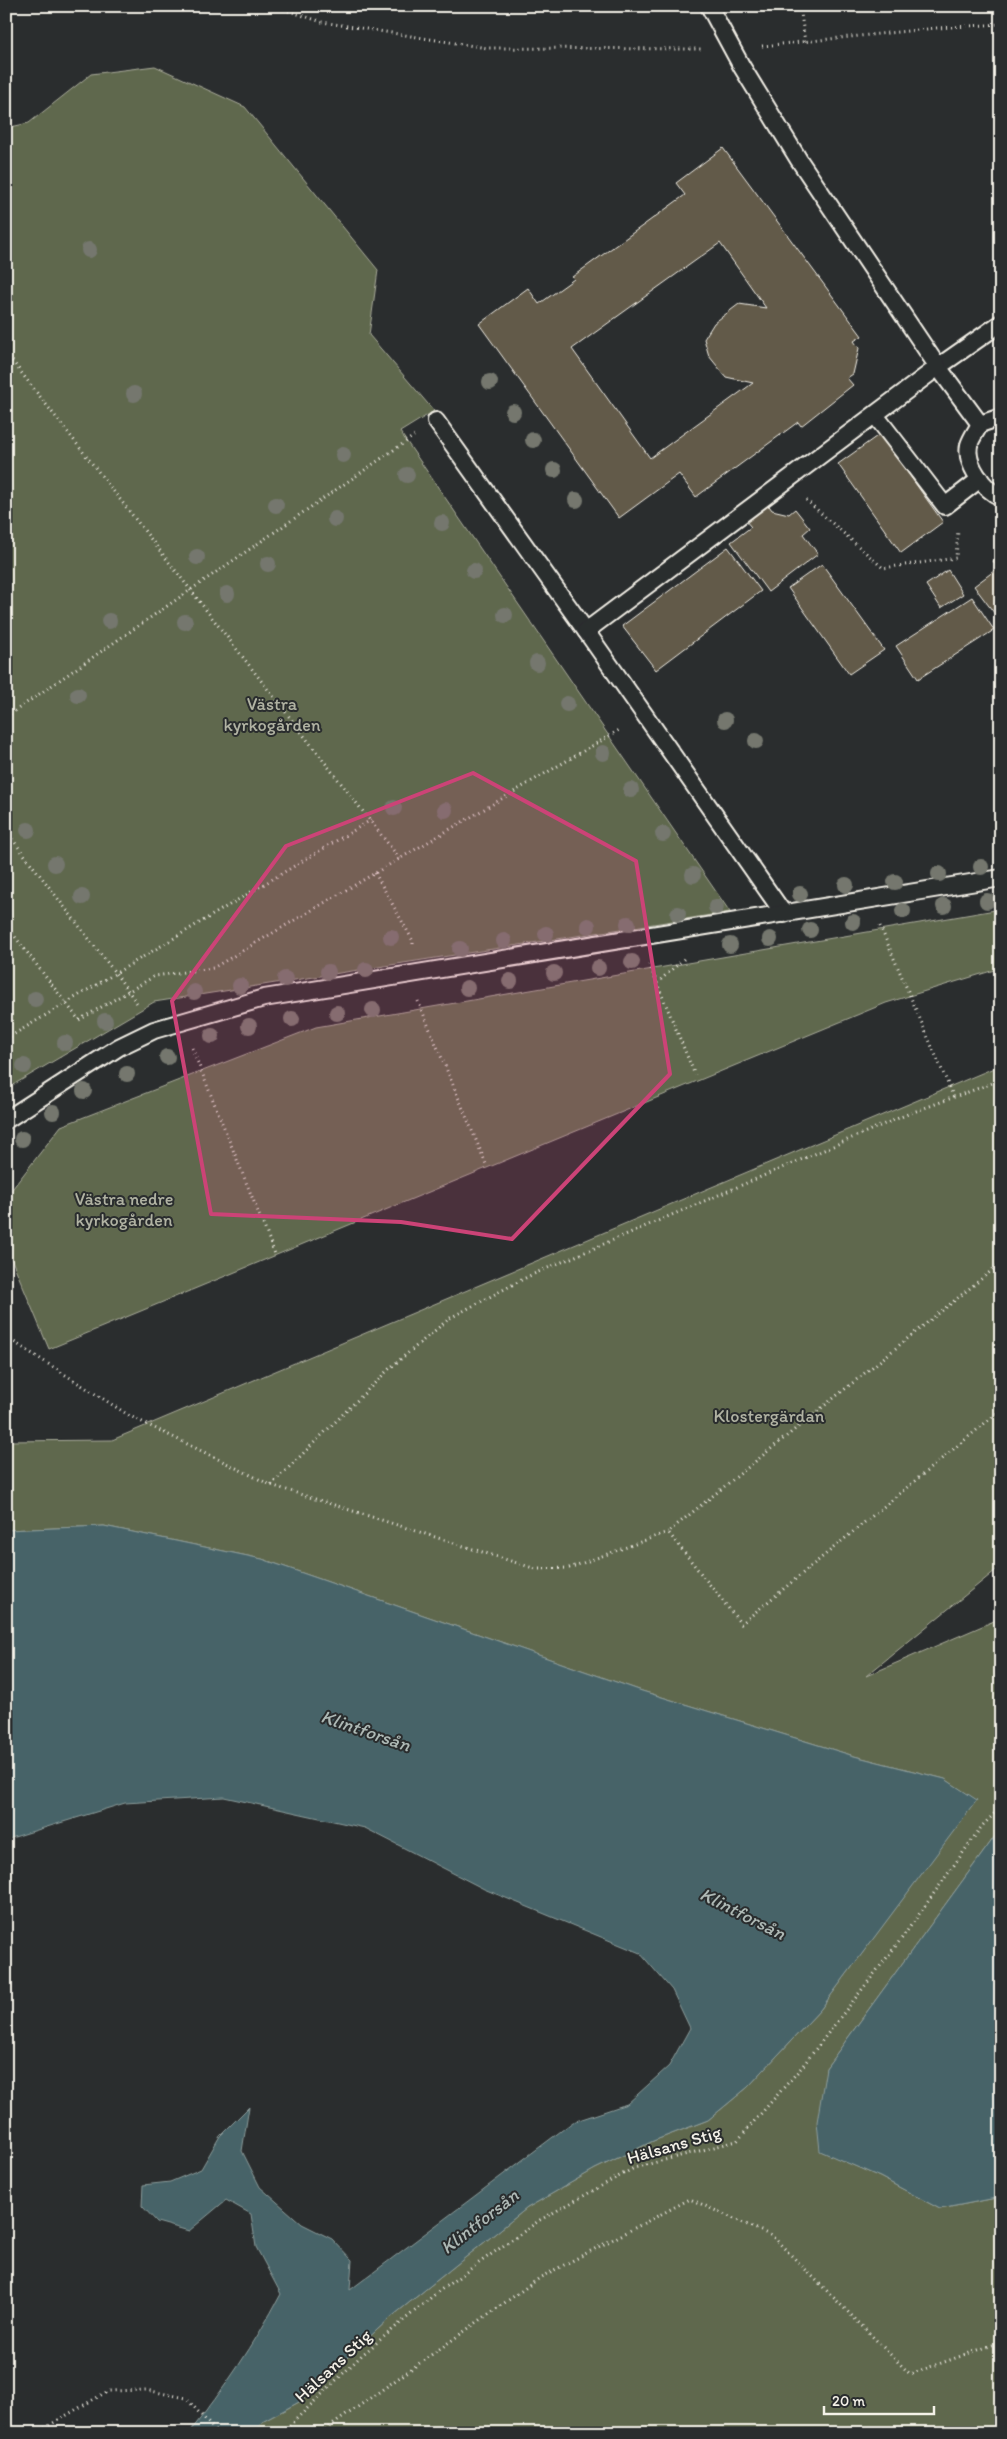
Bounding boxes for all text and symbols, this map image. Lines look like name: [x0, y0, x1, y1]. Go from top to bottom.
park label: Västra kyrkogården: [223, 693, 321, 736]
park label: Västra nedre kyrkogården: [75, 1188, 173, 1231]
park label: Klostergärdan: [714, 1405, 825, 1427]
water label: Klintforsån: [318, 1704, 414, 1757]
water label: Klintforsån: [696, 1882, 790, 1945]
street label: Hälsans Stig: [624, 2121, 725, 2169]
water label: Klintforsån: [436, 2184, 523, 2259]
street label: Hälsans Stig: [290, 2324, 377, 2407]
scale bar: [824, 2384, 934, 2416]
text: 20 m: [832, 2392, 866, 2410]

